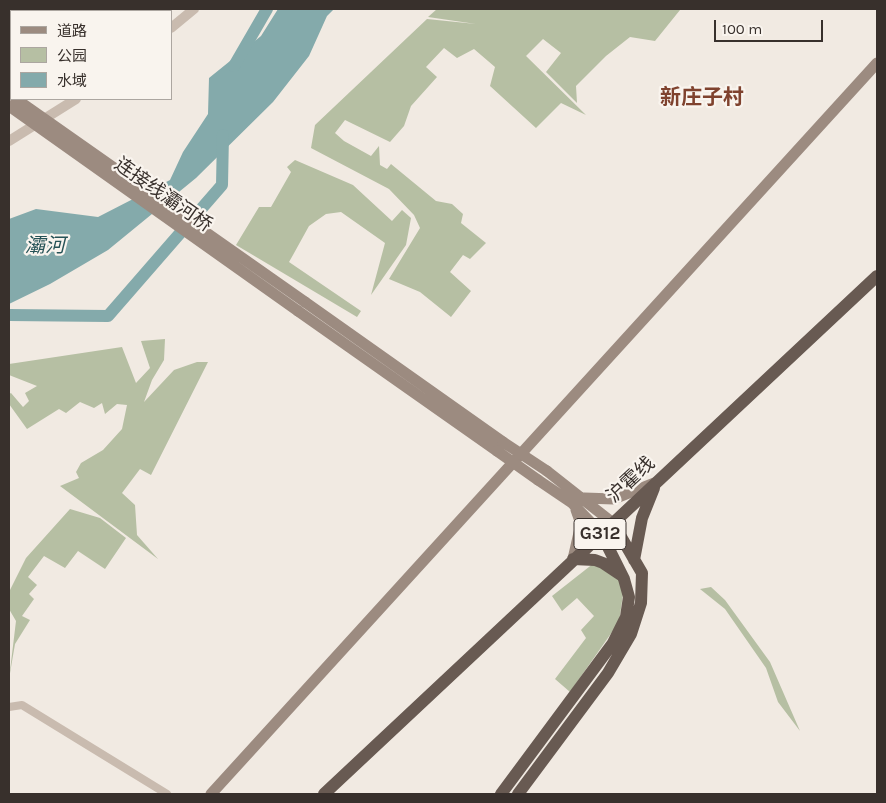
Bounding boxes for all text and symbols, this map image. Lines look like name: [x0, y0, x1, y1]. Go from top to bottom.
legend: [10, 10, 172, 100]
scale bar: [716, 10, 825, 42]
text: 100 m: [722, 20, 762, 38]
text: 道路: [57, 22, 87, 40]
text: 公园: [57, 47, 87, 65]
text: 水域: [57, 72, 87, 90]
district label: 新庄子村: [660, 85, 744, 111]
street label: 连接线灞河桥: [110, 153, 216, 237]
water label: 灞河: [25, 234, 65, 258]
street label: 沪霍线: [602, 452, 660, 508]
road number: G312: [574, 518, 626, 550]

